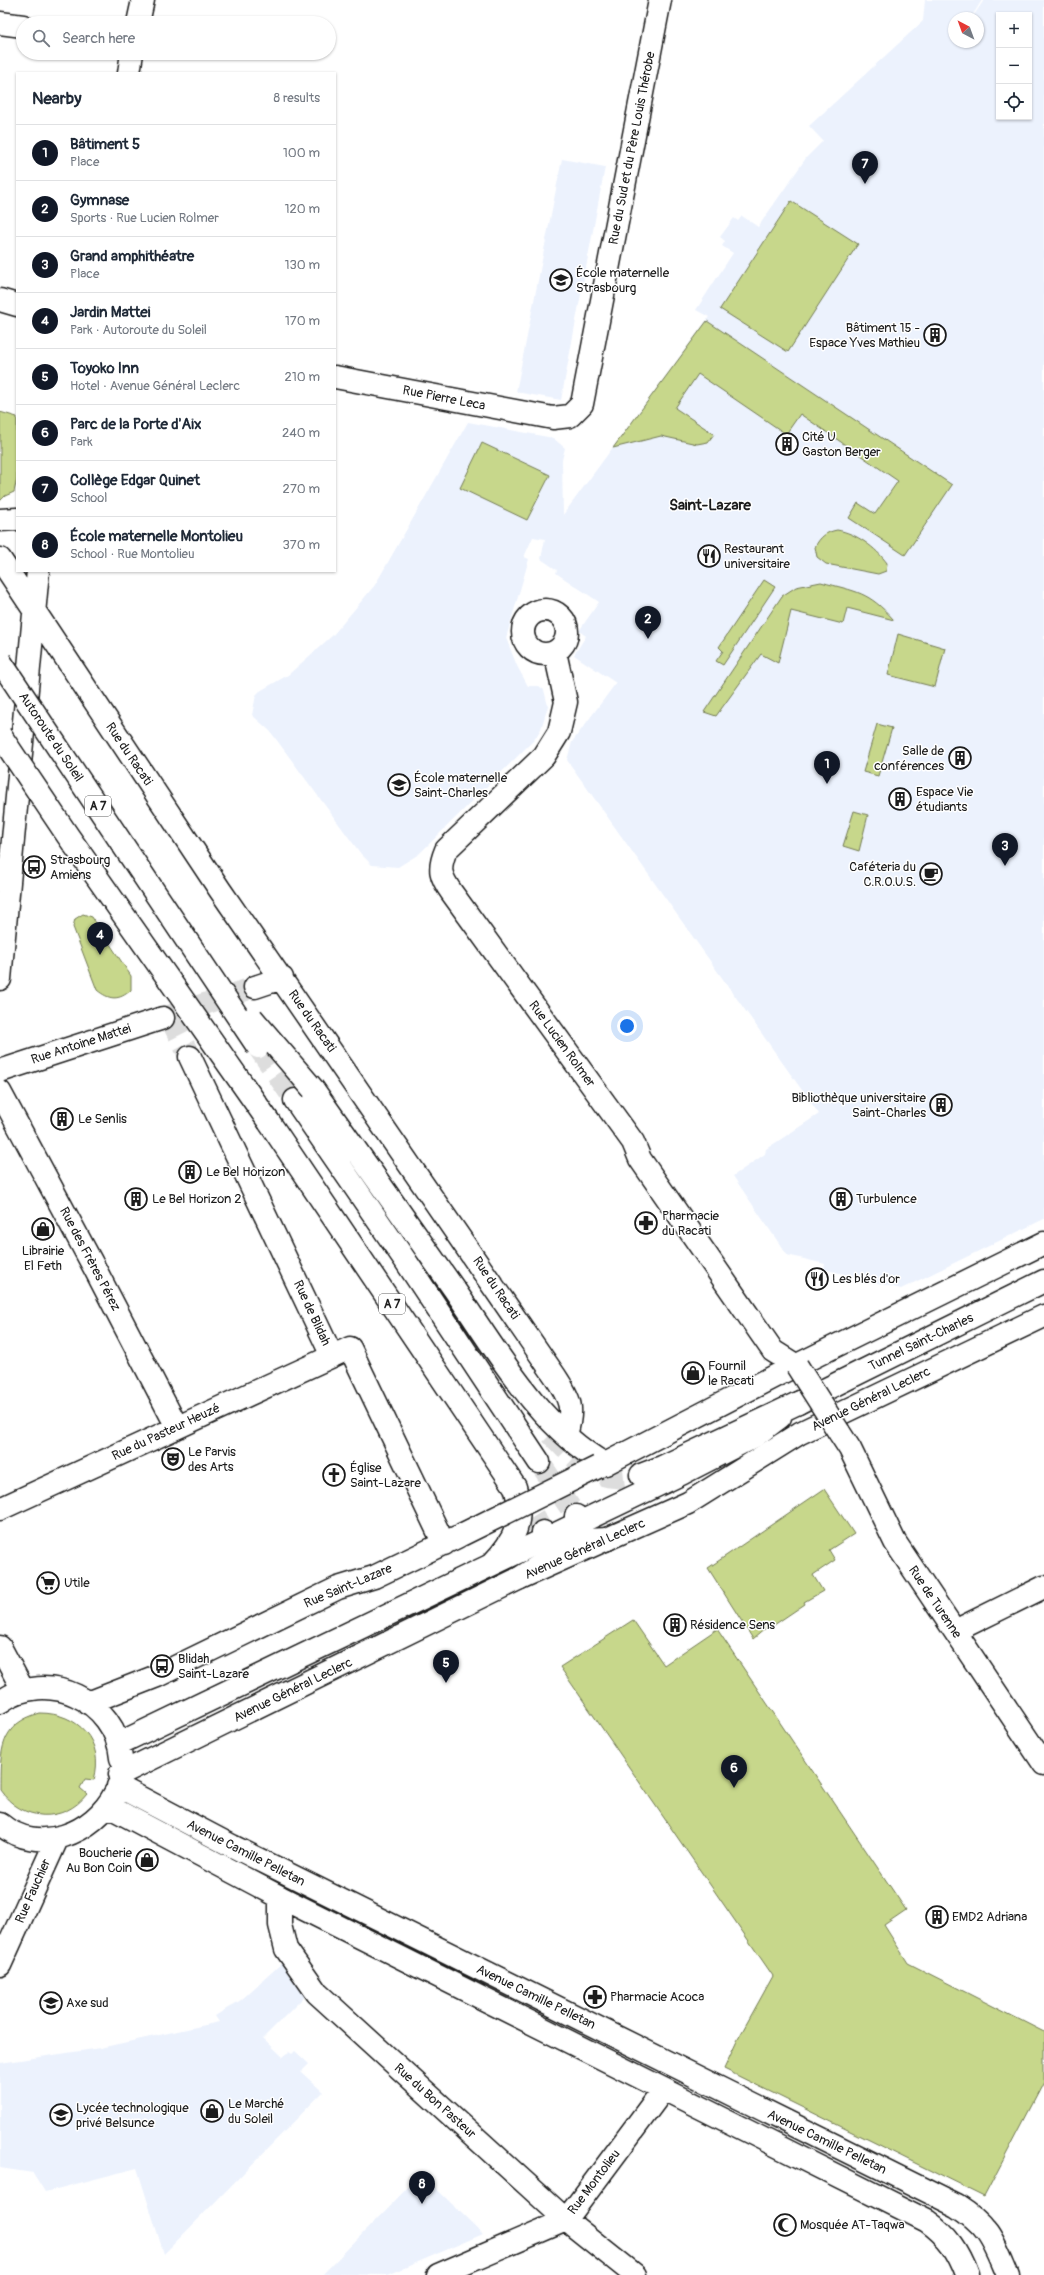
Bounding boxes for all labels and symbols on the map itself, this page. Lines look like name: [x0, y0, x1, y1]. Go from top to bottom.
north arrow: [948, 12, 984, 48]
street label: Rue du Sud et du Père Louis Thérobe: [605, 49, 659, 246]
pin: 7: [852, 151, 878, 184]
place label: École maternelle Strasbourg: [576, 265, 670, 296]
school or university icon: École maternelle Strasbourg: [548, 267, 574, 293]
place label: Bâtiment 15 - Espace Yves Mathieu: [809, 320, 920, 351]
building icon: Bâtiment 15 - Espace Yves Mathieu: [922, 322, 948, 348]
street label: Rue Pierre Leca: [401, 382, 487, 414]
place label: Cité U Gaston Berger: [802, 429, 881, 460]
building icon: Cité U Gaston Berger: [774, 431, 800, 457]
district label: Saint-Lazare: [669, 496, 751, 515]
place label: Restaurant universitaire: [724, 541, 791, 572]
restaurant icon: Restaurant universitaire: [696, 543, 722, 569]
pin: 2: [635, 606, 661, 639]
street label: Autoroute du Soleil: [15, 689, 87, 785]
street label: Rue du Racati: [102, 720, 156, 788]
place label: Salle de conférences: [874, 743, 945, 774]
building icon: Salle de conférences: [947, 745, 973, 771]
pin: 1: [814, 751, 840, 784]
place label: École maternelle Saint-Charles: [414, 770, 508, 801]
school or university icon: École maternelle Saint-Charles: [386, 772, 412, 798]
place label: Espace Vie étudiants: [916, 784, 974, 815]
building icon: Espace Vie étudiants: [887, 786, 913, 812]
road number: A 7: [85, 796, 111, 816]
pin: 3: [992, 833, 1018, 866]
place label: Strasbourg Amiens: [50, 852, 111, 883]
bus stop icon: Strasbourg Amiens: [21, 854, 47, 880]
place label: Caféteria du C.R.O.U.S.: [849, 859, 916, 890]
cafe icon: Caféteria du C.R.O.U.S.: [918, 861, 944, 887]
pin: 4: [87, 922, 113, 955]
street label: Rue du Racati: [285, 987, 339, 1055]
street label: Rue Lucien Rolmer: [525, 998, 599, 1090]
your location: [617, 1016, 637, 1036]
street label: Rue Antoine Mattei: [29, 1020, 133, 1068]
place label: Bibliothèque universitaire Saint-Charles: [791, 1090, 927, 1121]
building icon: Bibliothèque universitaire Saint-Charles: [928, 1092, 954, 1118]
building icon: Le Senlis: [49, 1106, 75, 1132]
place label: Le Senlis: [78, 1111, 127, 1127]
building icon: Le Bel Horizon: [177, 1159, 203, 1185]
place label: Le Bel Horizon: [206, 1164, 285, 1180]
building icon: Le Bel Horizon 2: [123, 1186, 149, 1212]
building icon: Turbulence: [828, 1186, 854, 1212]
place label: Le Bel Horizon 2: [152, 1191, 241, 1207]
place label: Turbulence: [856, 1191, 917, 1207]
street label: Rue des Frères Pérez: [56, 1204, 124, 1314]
place label: Pharmacie du Racati: [662, 1208, 719, 1239]
pharmacy icon: Pharmacie du Racati: [633, 1210, 659, 1236]
shop icon: Librairie El Feth: [30, 1216, 56, 1242]
place label: Librairie El Feth: [22, 1243, 65, 1274]
street label: Rue du Racati: [469, 1254, 523, 1322]
restaurant icon: Les blés d'or: [804, 1266, 830, 1292]
place label: Les blés d'or: [832, 1271, 900, 1287]
street label: Rue de Blidah: [290, 1278, 334, 1348]
road number: A 7: [379, 1294, 405, 1314]
street label: Tunnel Saint-Charles: [866, 1310, 976, 1374]
place label: Fournil le Racati: [708, 1358, 754, 1389]
shop icon: Fournil le Racati: [680, 1360, 706, 1386]
street label: Avenue Général Leclerc: [809, 1363, 933, 1435]
street label: Rue du Pasteur Heuzé: [109, 1400, 223, 1464]
place label: Le Parvis des Arts: [188, 1444, 236, 1475]
theatre icon: Le Parvis des Arts: [160, 1446, 186, 1472]
place label: Église Saint-Lazare: [350, 1460, 421, 1491]
church icon: Église Saint-Lazare: [321, 1462, 347, 1488]
street label: Avenue Général Leclerc: [522, 1515, 648, 1583]
street label: Rue Saint-Lazare: [302, 1560, 395, 1612]
street label: Rue de Turenne: [905, 1563, 965, 1642]
supermarket icon: Utile: [35, 1570, 61, 1596]
place label: Utile: [64, 1575, 90, 1591]
building icon: Résidence Sens: [662, 1612, 688, 1638]
place label: Résidence Sens: [690, 1617, 775, 1633]
pin: 5: [433, 1650, 459, 1683]
place label: Blidah Saint-Lazare: [178, 1651, 249, 1682]
bus stop icon: Blidah Saint-Lazare: [149, 1653, 175, 1679]
street label: Avenue Général Leclerc: [231, 1654, 355, 1726]
pin: 6: [721, 1755, 747, 1788]
street label: Avenue Camille Pelletan: [184, 1816, 308, 1890]
place label: Boucherie Au Bon Coin: [66, 1845, 133, 1876]
shop icon: Boucherie Au Bon Coin: [134, 1847, 160, 1873]
street label: Rue Fauchier: [12, 1856, 54, 1926]
building icon: EMD2 Adriana: [924, 1904, 950, 1930]
place label: EMD2 Adriana: [952, 1909, 1027, 1925]
street label: Avenue Camille Pelletan: [474, 1961, 598, 2033]
pharmacy icon: Pharmacie Acoca: [582, 1984, 608, 2010]
place label: Pharmacie Acoca: [610, 1989, 704, 2005]
school or university icon: Axe sud: [38, 1990, 64, 2016]
place label: Axe sud: [66, 1995, 109, 2011]
street label: Rue du Bon Pasteur: [391, 2060, 480, 2142]
place label: Le Marché du Soleil: [228, 2096, 284, 2127]
shop icon: Le Marché du Soleil: [199, 2098, 225, 2124]
place label: Lycée technologique privé Belsunce: [76, 2100, 189, 2131]
school or university icon: Lycée technologique privé Belsunce: [48, 2102, 74, 2128]
street label: Avenue Camille Pelletan: [765, 2106, 889, 2178]
street label: Rue Montolieu: [564, 2146, 624, 2218]
pin: 8: [409, 2171, 435, 2204]
mosque icon: Mosquée AT-Taqwa: [772, 2212, 798, 2238]
place label: Mosquée AT-Taqwa: [800, 2217, 904, 2233]

